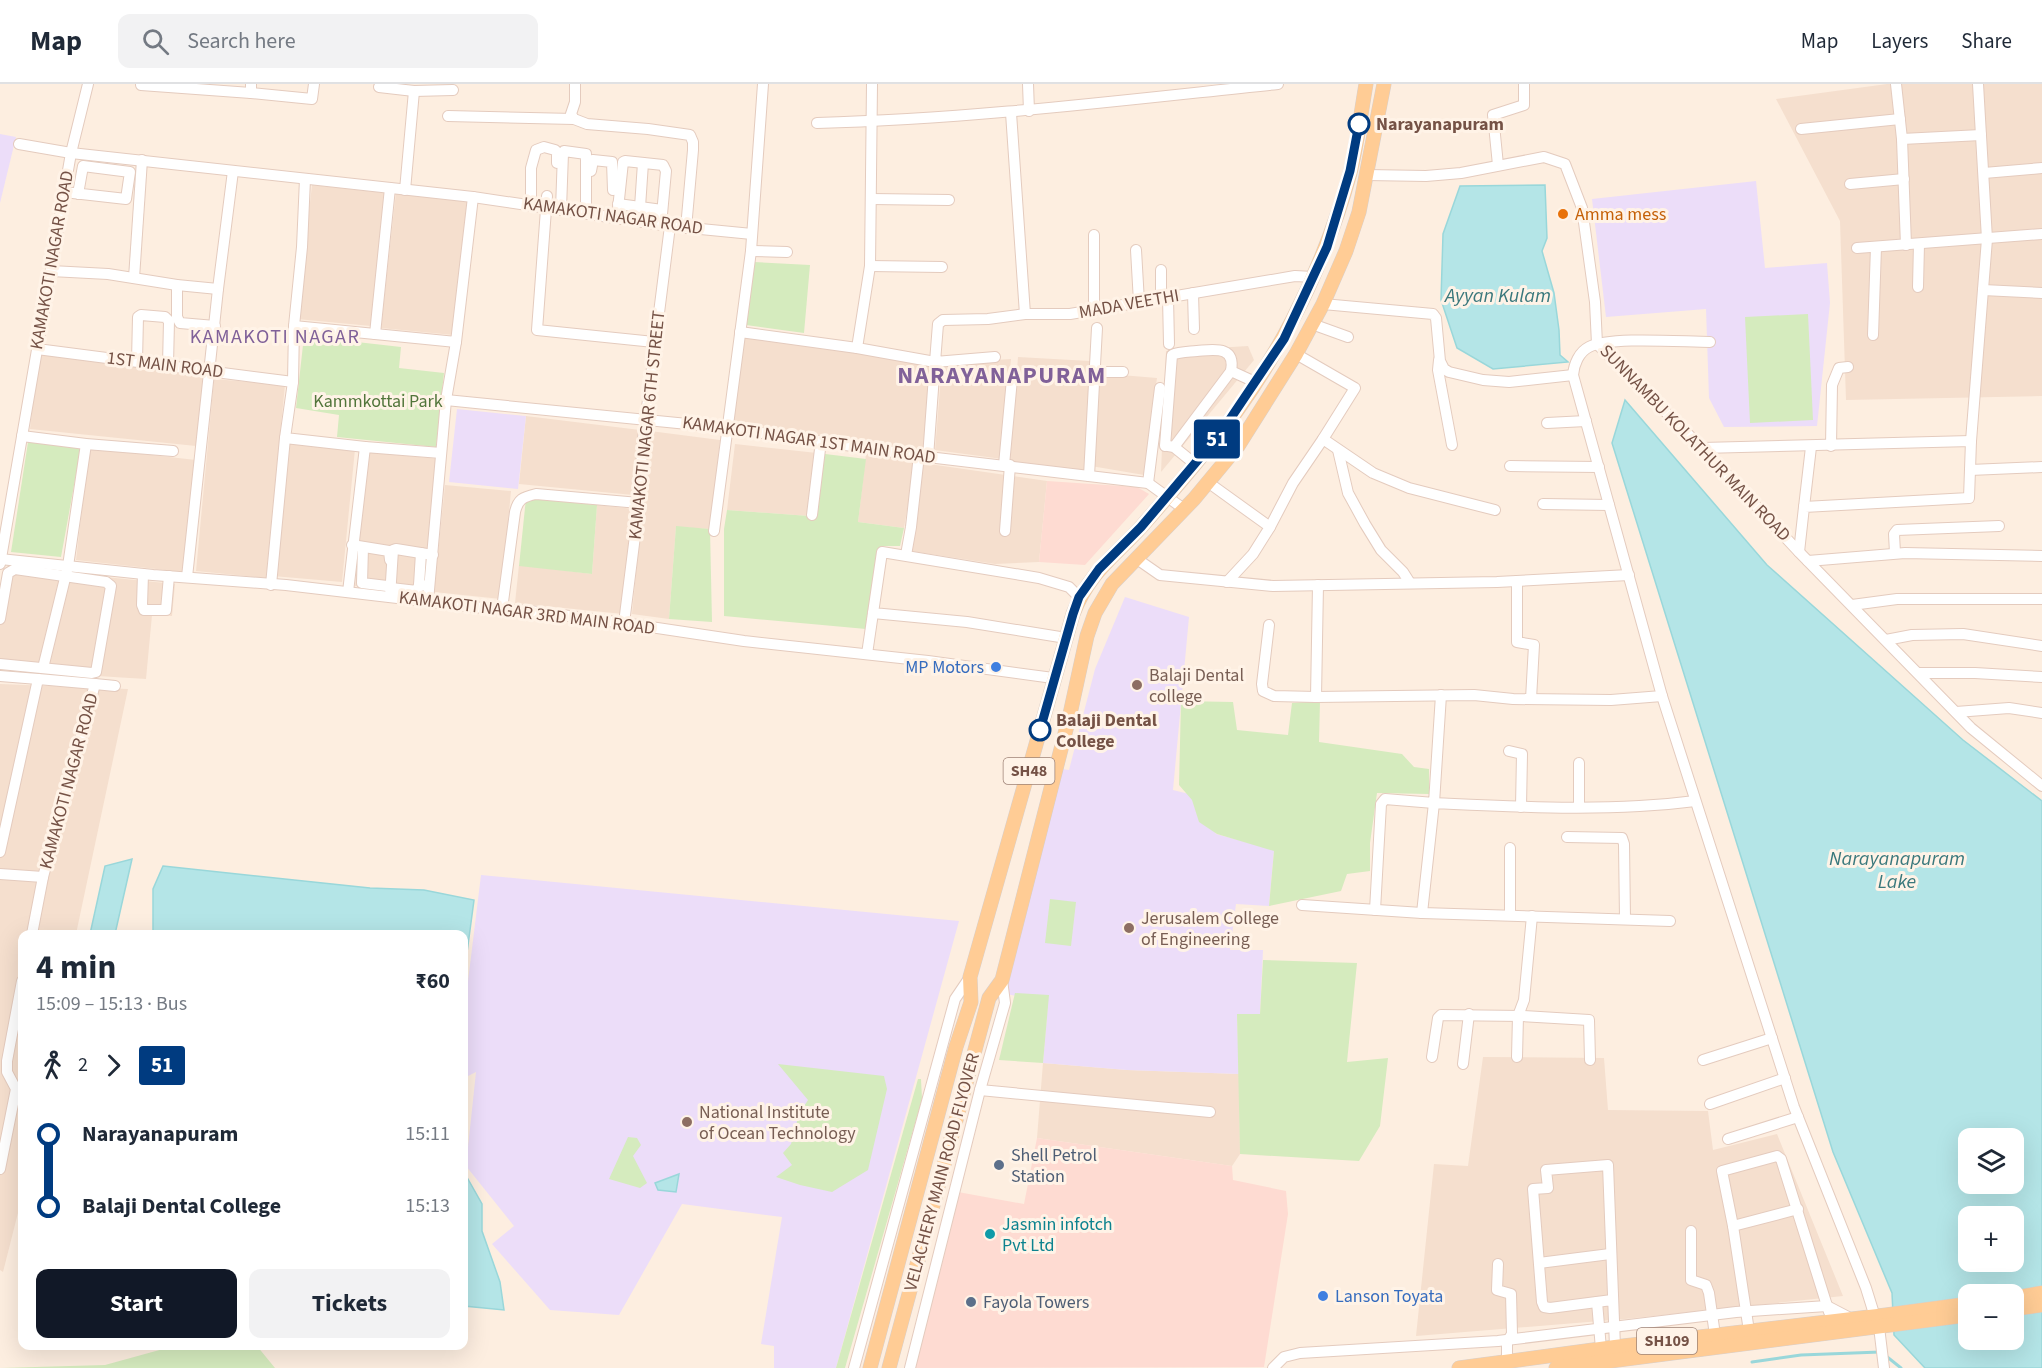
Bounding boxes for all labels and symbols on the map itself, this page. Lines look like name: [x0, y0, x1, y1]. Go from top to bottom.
place label: Narayanapuram: [1376, 112, 1504, 137]
marker: Narayanapuram: [1348, 113, 1370, 135]
street label: KAMAKOTI NAGAR ROAD: [24, 169, 80, 351]
street label: KAMAKOTI NAGAR ROAD: [522, 191, 704, 241]
place label: Amma mess: [1575, 202, 1666, 227]
marker: Amma mess: [1556, 207, 1570, 221]
water label: Ayyan Kulam: [1443, 282, 1551, 310]
street label: MADA VEETHI: [1077, 283, 1181, 325]
street label: KAMAKOTI NAGAR 6TH STREET: [623, 309, 671, 541]
district label: KAMAKOTI NAGAR: [190, 323, 360, 351]
street label: SUNNAMBU KOLATHUR MAIN ROAD: [1594, 339, 1796, 547]
street label: 1ST MAIN ROAD: [105, 345, 225, 385]
district label: NARAYANAPURAM: [897, 358, 1107, 393]
park label: Kammkottai Park: [313, 389, 443, 414]
street label: KAMAKOTI NAGAR 1ST MAIN ROAD: [681, 410, 937, 470]
line badge: 51: [1190, 420, 1244, 458]
street label: KAMAKOTI NAGAR 3RD MAIN ROAD: [397, 585, 657, 641]
place label: MP Motors: [905, 655, 984, 680]
marker: MP Motors: [989, 660, 1003, 674]
place label: Balaji Dental college: [1149, 663, 1244, 709]
marker: Balaji Dental college: [1130, 678, 1144, 692]
street label: KAMAKOTI NAGAR ROAD: [33, 690, 105, 872]
place label: Balaji Dental College: [1056, 708, 1157, 754]
marker: Balaji Dental College: [1029, 719, 1051, 741]
road number: SH48: [1004, 758, 1054, 784]
water label: Narayanapuram Lake: [1829, 845, 1965, 896]
place label: Jerusalem College of Engineering: [1141, 906, 1279, 952]
marker: Jerusalem College of Engineering: [1122, 921, 1136, 935]
street label: VELACHERY MAIN ROAD FLYOVER: [898, 1050, 986, 1294]
place label: National Institute of Ocean Technology: [699, 1100, 856, 1146]
marker: National Institute of Ocean Technology: [680, 1115, 694, 1129]
place label: Shell Petrol Station: [1011, 1143, 1097, 1189]
marker: Shell Petrol Station: [992, 1158, 1006, 1172]
place label: Jasmin infotch Pvt Ltd: [1002, 1212, 1113, 1258]
marker: Jasmin infotch Pvt Ltd: [983, 1227, 997, 1241]
place label: Lanson Toyata: [1335, 1284, 1443, 1309]
marker: Lanson Toyata: [1316, 1289, 1330, 1303]
place label: Fayola Towers: [983, 1290, 1089, 1315]
marker: Fayola Towers: [964, 1295, 978, 1309]
road number: SH109: [1637, 1328, 1697, 1354]

